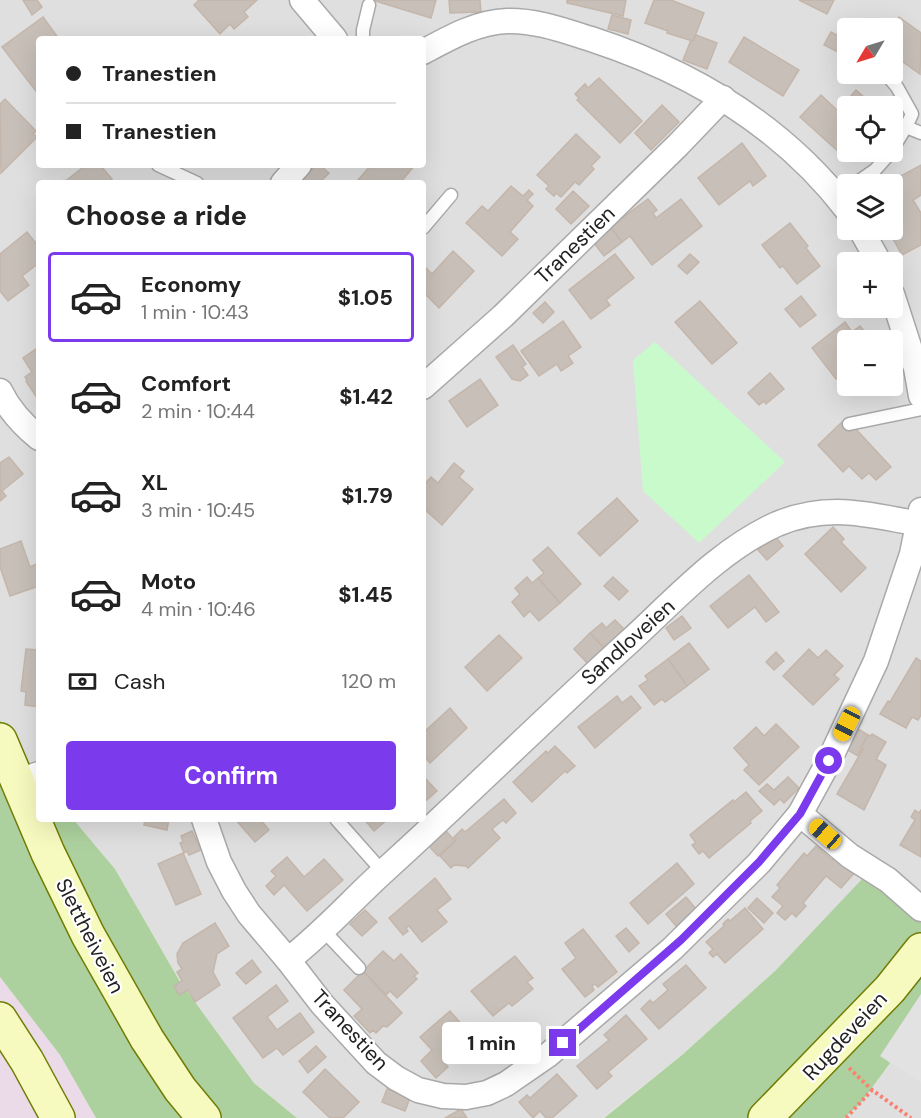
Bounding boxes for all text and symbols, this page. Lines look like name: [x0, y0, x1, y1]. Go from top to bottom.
north arrow: [837, 18, 903, 84]
map controls: [837, 18, 903, 396]
text: Tranestien: [102, 59, 217, 88]
button: locate: [837, 96, 903, 162]
text: Tranestien: [102, 117, 217, 146]
button: layers: [837, 174, 903, 240]
text: Choose a ride: [66, 198, 247, 233]
street label: Tranestien: [529, 200, 621, 290]
button: +: [837, 252, 903, 318]
icon: car: [69, 270, 123, 324]
text: Economy: [141, 270, 241, 299]
text: $1.05: [338, 283, 393, 312]
text: 1 min · 10:43: [141, 299, 249, 325]
button: −: [837, 330, 903, 396]
icon: car: [69, 369, 123, 423]
text: Comfort: [141, 369, 231, 398]
text: $1.42: [339, 382, 393, 411]
text: 2 min · 10:44: [141, 398, 255, 424]
icon: car: [69, 468, 123, 522]
text: XL: [141, 468, 168, 497]
text: $1.79: [341, 481, 393, 510]
text: 3 min · 10:45: [141, 497, 255, 523]
icon: car: [69, 567, 123, 621]
text: Moto: [141, 567, 196, 596]
text: $1.45: [338, 580, 393, 609]
street label: Sandloveien: [575, 592, 681, 692]
text: 4 min · 10:46: [141, 596, 256, 622]
icon: cash: [66, 665, 99, 698]
text: Cash: [114, 667, 165, 696]
text: 120 m: [342, 668, 396, 694]
car: [831, 704, 863, 744]
button: Confirm: [66, 741, 396, 810]
route start: [815, 747, 842, 774]
car: [806, 815, 844, 853]
street label: Slettheiveien: [49, 874, 131, 998]
street label: Tranestien: [305, 983, 395, 1077]
street label: Rugdeveien: [797, 986, 893, 1086]
callout: 1 min: [443, 1022, 542, 1064]
route end: [549, 1029, 576, 1056]
text: 1 min: [467, 1030, 516, 1056]

